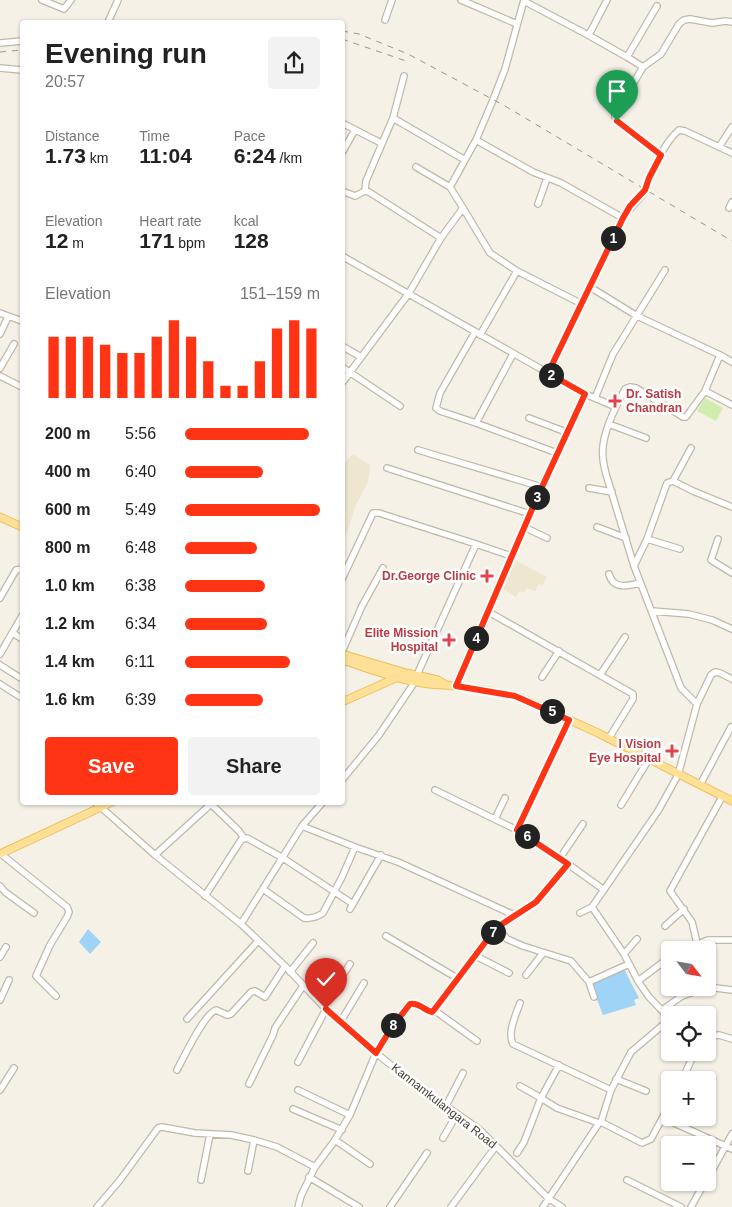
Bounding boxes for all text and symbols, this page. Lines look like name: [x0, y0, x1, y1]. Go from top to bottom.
button: share: [268, 37, 320, 89]
text: Evening run: [45, 38, 207, 69]
pin: [596, 70, 638, 121]
text: 20:57: [45, 73, 85, 90]
icon: arrive: [603, 77, 631, 105]
text: Distance: [45, 128, 99, 144]
text: Time: [139, 128, 170, 144]
text: Pace: [234, 128, 266, 144]
text: 1.73: [45, 144, 86, 167]
text: 11:04: [139, 144, 192, 167]
text: 6:24: [234, 144, 276, 167]
text: km: [86, 150, 108, 166]
text: /km: [276, 150, 302, 166]
text: Elevation: [45, 213, 103, 229]
text: Heart rate: [139, 213, 202, 229]
text: kcal: [234, 213, 259, 229]
pin: 1: [600, 226, 626, 250]
text: 12: [45, 229, 68, 252]
text: 171: [139, 229, 174, 252]
text: 128: [234, 229, 269, 252]
text: 1: [610, 230, 617, 246]
text: m: [68, 235, 84, 251]
text: bpm: [174, 235, 206, 251]
text: Elevation: [45, 285, 111, 302]
text: 151–159 m: [240, 285, 320, 302]
pin: 2: [538, 362, 564, 388]
text: 2: [548, 367, 555, 383]
place label: Dr. Satish Chandran: [626, 387, 682, 415]
marker: Dr. Satish Chandran: [608, 394, 622, 408]
text: 200 m: [45, 425, 90, 442]
text: 5:56: [125, 425, 156, 442]
text: 400 m: [45, 463, 90, 480]
text: 6:40: [125, 463, 156, 480]
pin: 3: [524, 484, 550, 510]
text: 3: [534, 489, 541, 505]
text: 600 m: [45, 501, 90, 518]
text: 5:49: [125, 501, 156, 518]
text: 800 m: [45, 539, 90, 556]
text: 6:48: [125, 539, 156, 556]
place label: Dr.George Clinic: [382, 569, 476, 583]
marker: Dr.George Clinic: [480, 569, 494, 583]
text: 1.0 km: [45, 577, 95, 594]
text: 6:38: [125, 577, 156, 594]
text: 1.2 km: [45, 615, 95, 632]
text: 6:34: [125, 615, 156, 632]
place label: Elite Mission Hospital: [365, 626, 438, 654]
pin: 4: [464, 626, 488, 650]
text: 4: [473, 630, 480, 646]
marker: Elite Mission Hospital: [442, 633, 456, 647]
text: 1.4 km: [45, 653, 95, 670]
text: 6:11: [125, 653, 155, 670]
text: 1.6 km: [45, 691, 95, 708]
text: 6:39: [125, 691, 156, 708]
pin: 5: [540, 698, 564, 724]
text: 5: [549, 703, 556, 719]
button: Save: [45, 737, 178, 795]
button: Share: [188, 737, 320, 795]
place label: I Vision Eye Hospital: [589, 737, 661, 765]
marker: I Vision Eye Hospital: [665, 744, 679, 758]
pin: 6: [514, 824, 540, 848]
text: 6: [524, 828, 531, 844]
pin: 7: [480, 920, 506, 944]
text: 7: [490, 924, 497, 940]
north arrow: [661, 941, 716, 996]
map controls: [661, 941, 716, 1191]
pin: [305, 958, 347, 1009]
icon: check: [312, 965, 340, 993]
button: locate: [661, 1006, 716, 1061]
pin: 8: [380, 1012, 406, 1038]
text: 8: [390, 1017, 397, 1033]
street label: Kannamkulangara Road: [389, 1061, 499, 1151]
button: +: [661, 1071, 716, 1126]
button: −: [661, 1136, 716, 1191]

